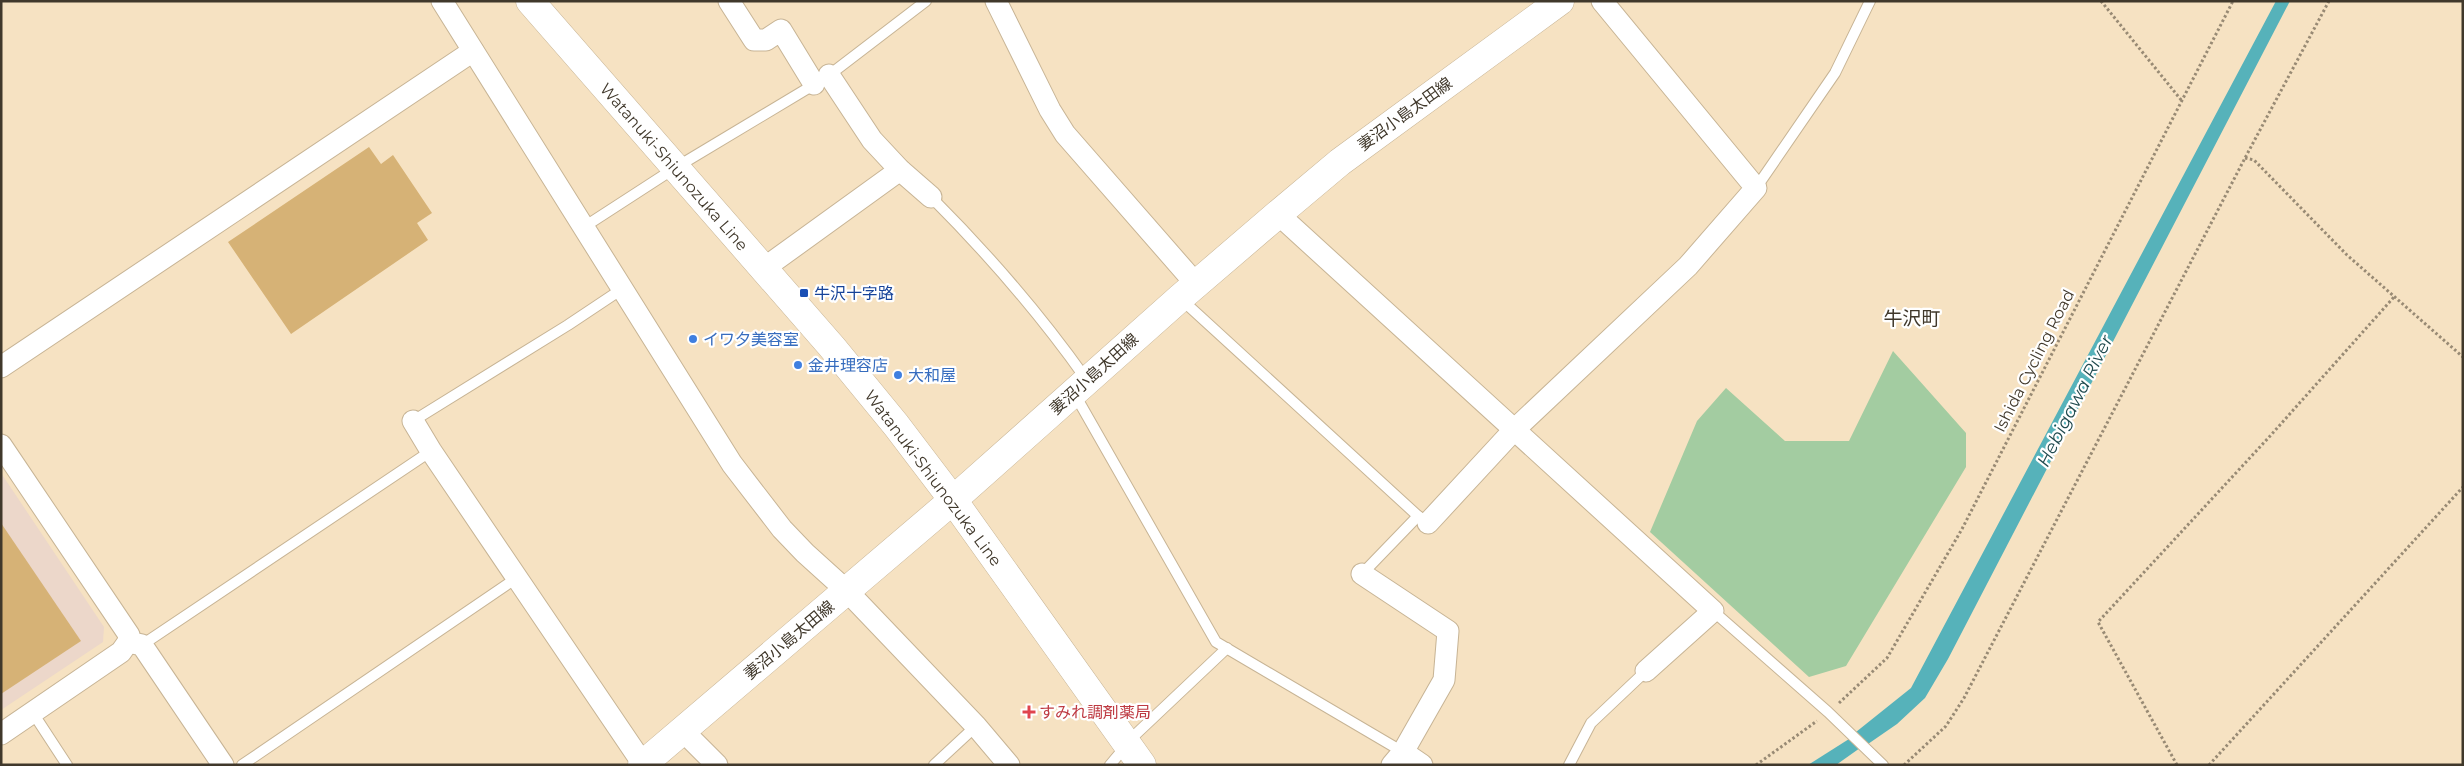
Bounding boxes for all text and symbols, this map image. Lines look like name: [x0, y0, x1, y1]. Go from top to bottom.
street label: 妻沼小島太田線: [1354, 73, 1456, 155]
street label: Watanuki-Shiunozuka Line: [596, 79, 752, 255]
place label: 牛沢十字路: [814, 284, 894, 303]
marker: 牛沢十字路: [798, 287, 810, 299]
street label: Ishida Cycling Road: [1990, 287, 2078, 435]
district label: 牛沢町: [1883, 307, 1941, 330]
street label: 妻沼小島太田線: [1046, 329, 1142, 419]
place label: イワ夕美容室: [703, 330, 799, 349]
water label: Hebigawa River: [2032, 331, 2118, 471]
marker: イワ夕美容室: [687, 333, 699, 345]
place label: 金井理容店: [808, 356, 888, 375]
marker: 金井理容店: [792, 359, 804, 371]
place label: 大和屋: [908, 366, 956, 385]
marker: 大和屋: [892, 369, 904, 381]
street label: Watanuki-Shiunozuka Line: [860, 386, 1006, 570]
street label: 妻沼小島太田線: [740, 597, 838, 683]
place label: すみれ調剤薬局: [1039, 703, 1151, 722]
marker: すみれ調剤薬局: [1023, 706, 1035, 718]

